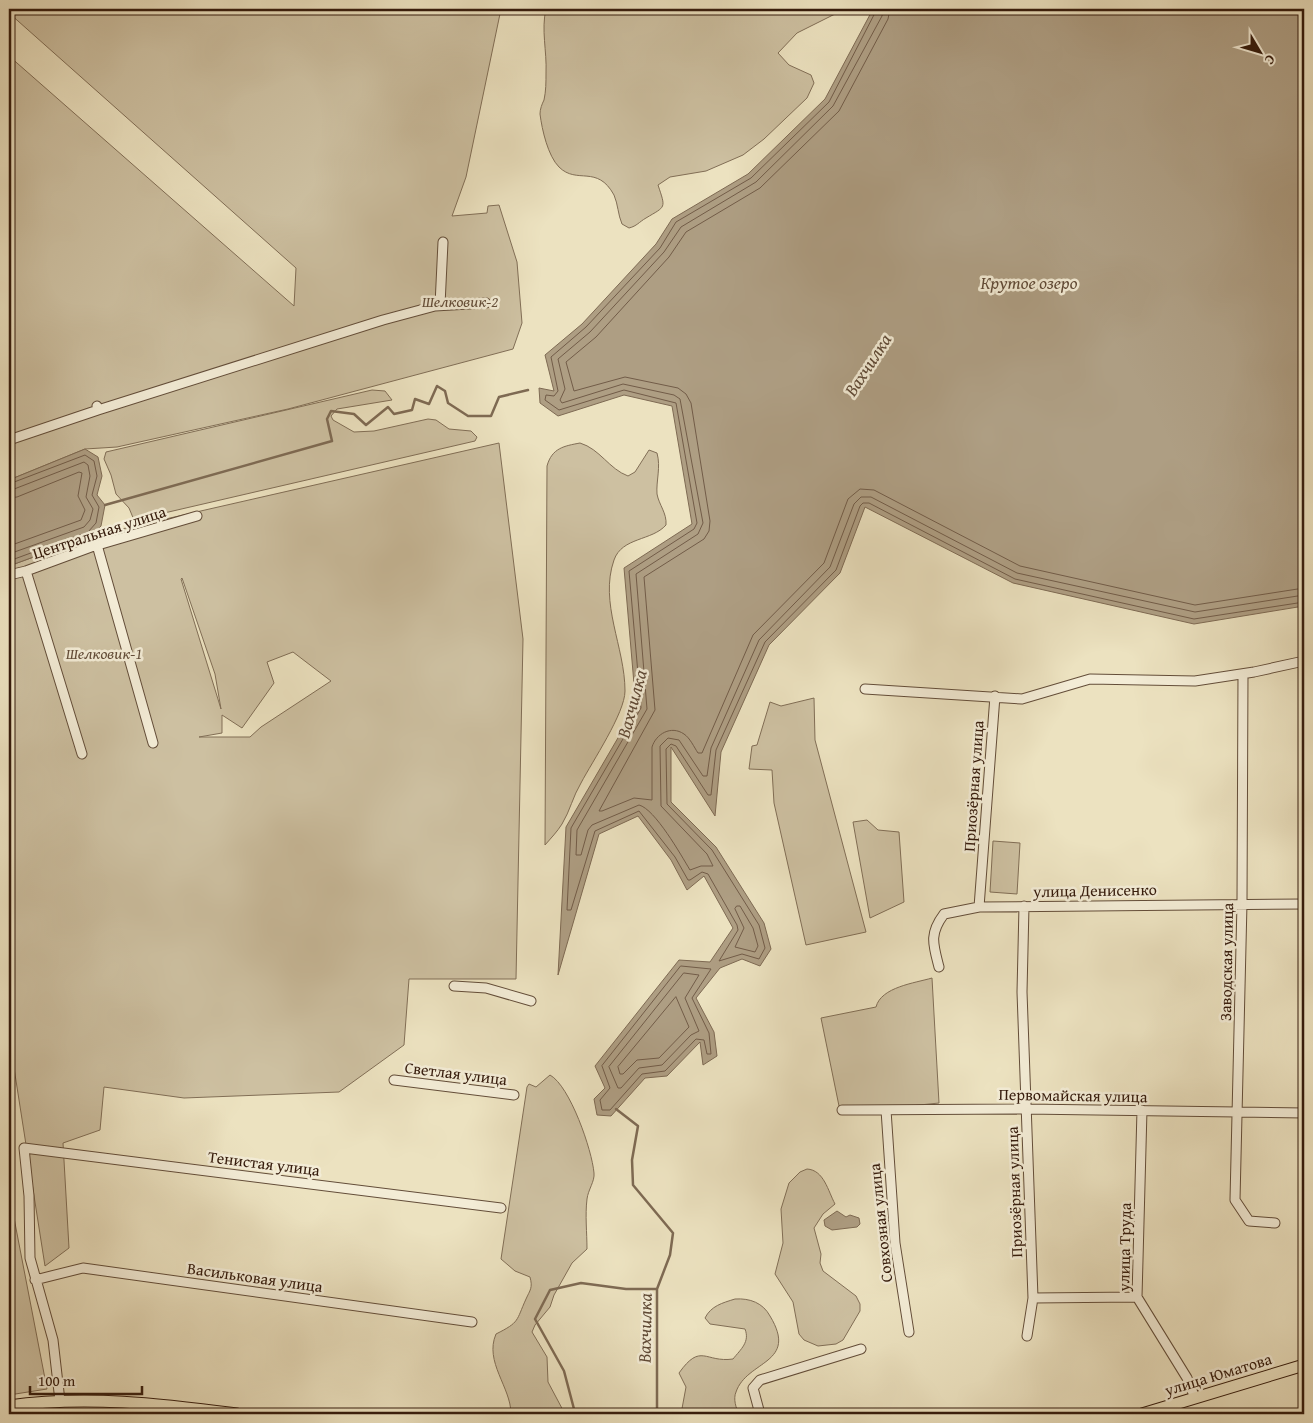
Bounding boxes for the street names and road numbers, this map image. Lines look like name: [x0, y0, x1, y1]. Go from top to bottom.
street label: Центральная улица: [29, 499, 169, 565]
street label: Приозёрная улица: [956, 719, 990, 852]
street label: улица Денисенко: [1032, 877, 1157, 903]
street label: Заводская улица: [1213, 902, 1239, 1021]
street label: Светлая улица: [403, 1055, 509, 1091]
street label: Первомайская улица: [998, 1082, 1148, 1108]
street label: Приозёрная улица: [1000, 1126, 1028, 1258]
street label: Тенистая улица: [207, 1144, 322, 1182]
street label: Совхозная улица: [862, 1162, 898, 1284]
street label: улица Труда: [1111, 1202, 1137, 1293]
street label: Васильковая улица: [186, 1256, 325, 1298]
street label: улица Юматова: [1161, 1346, 1275, 1402]

